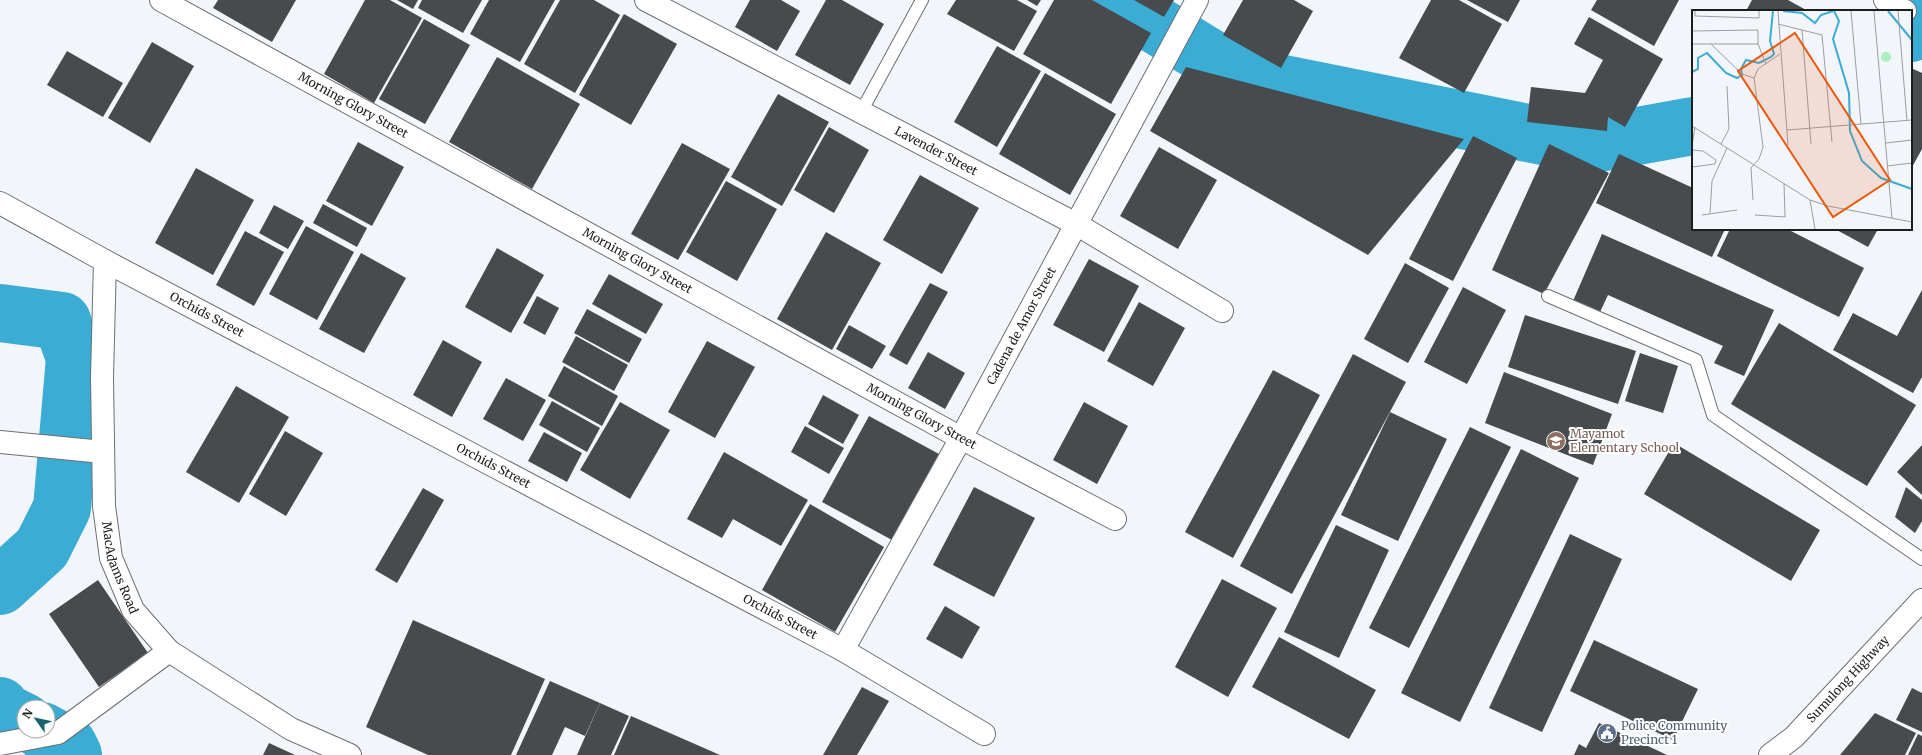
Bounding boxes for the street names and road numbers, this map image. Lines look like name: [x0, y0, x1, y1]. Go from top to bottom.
street label: Morning Glory Street: [296, 69, 411, 141]
street label: Lavender Street: [892, 123, 980, 179]
street label: Morning Glory Street: [580, 224, 695, 297]
street label: Cadena de Amor Street: [983, 264, 1059, 387]
street label: Orchids Street: [167, 288, 247, 340]
street label: Morning Glory Street: [864, 380, 980, 452]
street label: Orchids Street: [454, 440, 534, 491]
street label: MacAdams Road: [99, 520, 142, 616]
street label: Orchids Street: [741, 591, 820, 642]
street label: Sumulong Highway: [1803, 632, 1892, 726]

